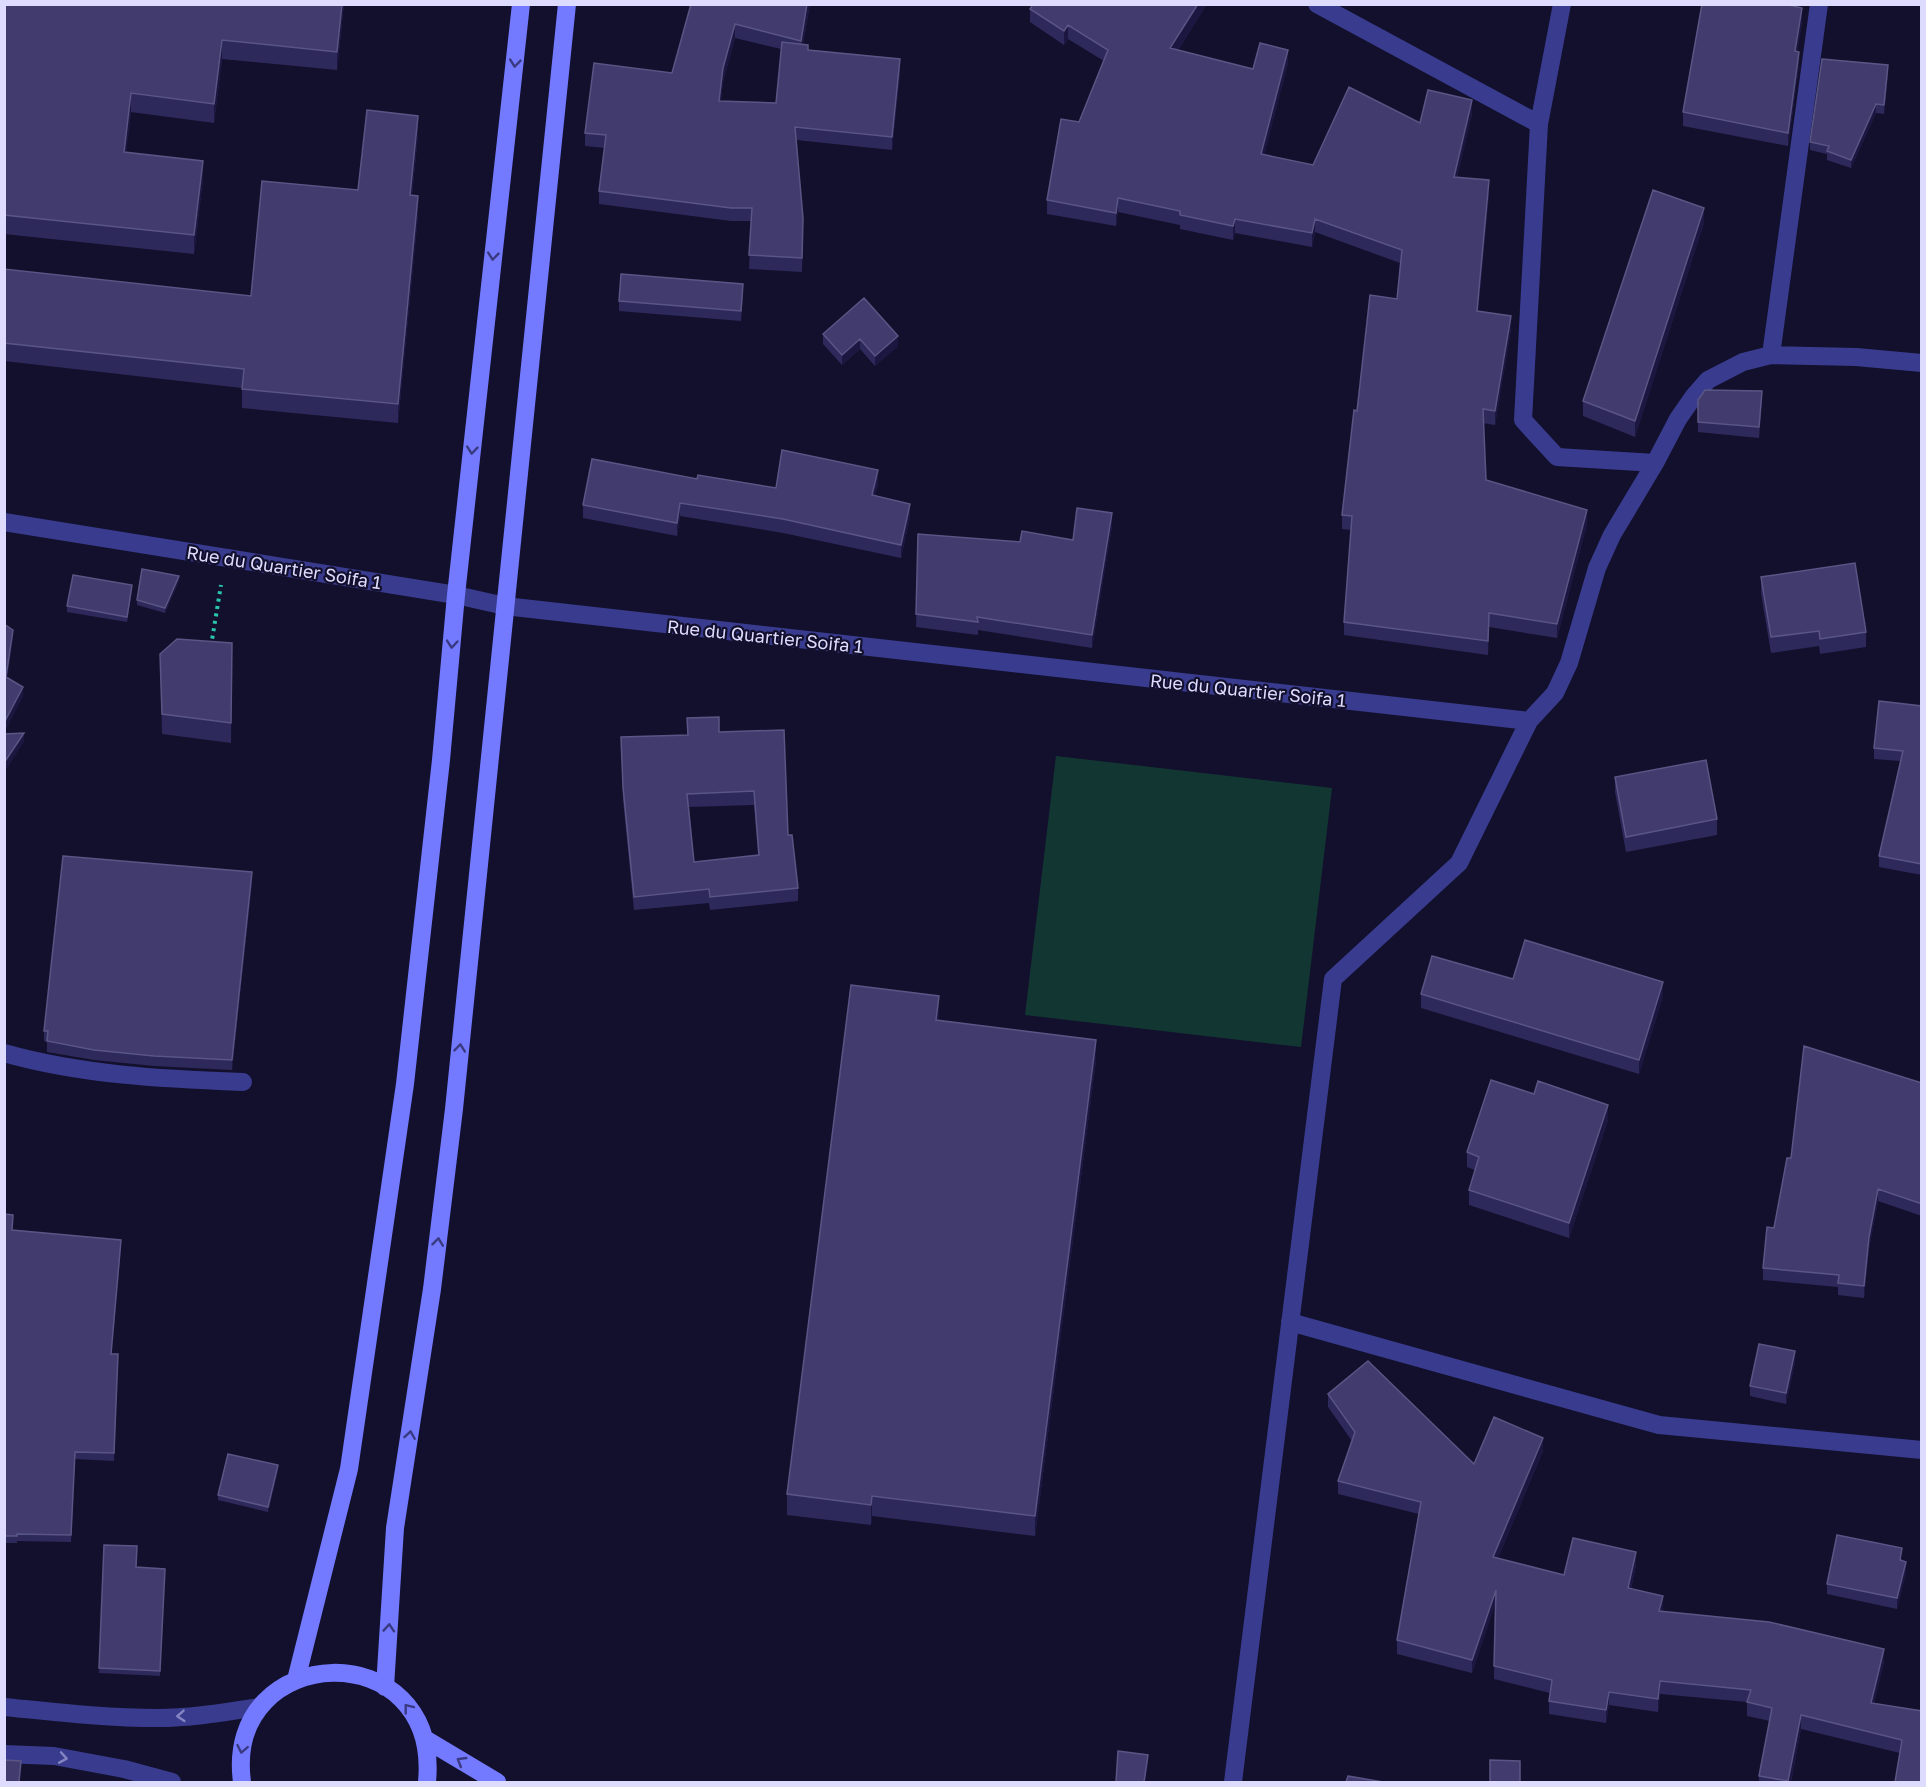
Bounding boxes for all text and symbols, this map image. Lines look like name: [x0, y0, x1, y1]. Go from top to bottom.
one-way arrow: [509, 58, 521, 67]
one-way arrow: [487, 252, 500, 261]
one-way arrow: [466, 446, 479, 455]
street label: Rue du Quartier Soifa 1: [185, 541, 383, 593]
street label: Rue du Quartier Soifa 1: [666, 615, 864, 657]
one-way arrow: [446, 640, 459, 649]
street label: Rue du Quartier Soifa 1: [1149, 669, 1347, 711]
one-way arrow: [453, 1043, 466, 1052]
one-way arrow: [431, 1237, 444, 1246]
one-way arrow: [403, 1430, 415, 1439]
one-way arrow: [382, 1624, 395, 1633]
one-way arrow: [404, 1704, 415, 1715]
one-way arrow: [176, 1710, 185, 1723]
one-way arrow: [236, 1744, 249, 1754]
one-way arrow: [57, 1751, 67, 1764]
one-way arrow: [457, 1756, 467, 1768]

